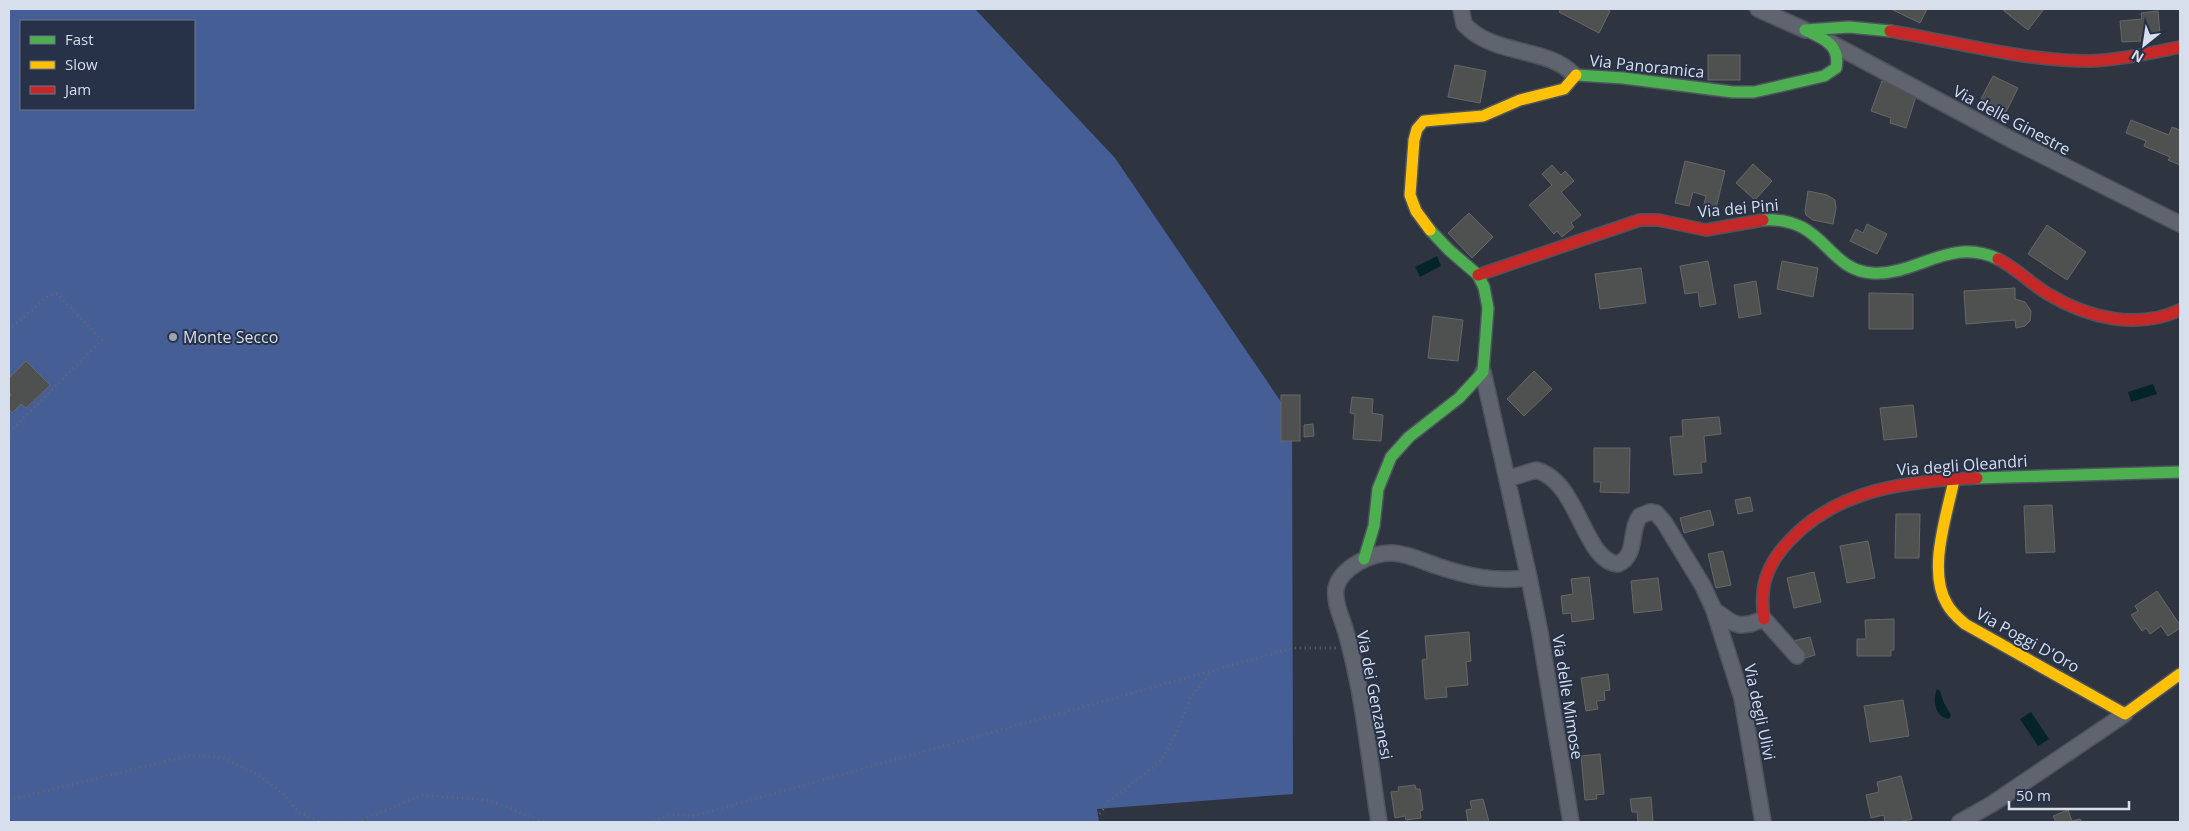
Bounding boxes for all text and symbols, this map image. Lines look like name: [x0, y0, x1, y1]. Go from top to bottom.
legend: [20, 20, 195, 110]
north arrow: [2119, 20, 2169, 70]
text: Fast: [65, 29, 94, 49]
text: N: [2128, 46, 2147, 68]
street label: Via Panoramica: [1588, 49, 1706, 83]
text: Slow: [65, 54, 98, 74]
text: Jam: [63, 79, 91, 99]
street label: Via delle Ginestre: [1949, 80, 2075, 160]
street label: Via dei Pini: [1697, 194, 1779, 222]
place label: Monte Secco: [183, 326, 278, 348]
marker: Monte Secco: [167, 331, 179, 343]
street label: Via degli Oleandri: [1896, 449, 2028, 481]
street label: Via Poggi D'Oro: [1972, 602, 2084, 678]
street label: Via dei Genzanesi: [1352, 629, 1398, 761]
street label: Via delle Mimose: [1547, 633, 1589, 761]
street label: Via degli Ulivi: [1739, 662, 1781, 762]
scale bar: [2009, 778, 2129, 810]
text: 50 m: [2016, 785, 2051, 805]

